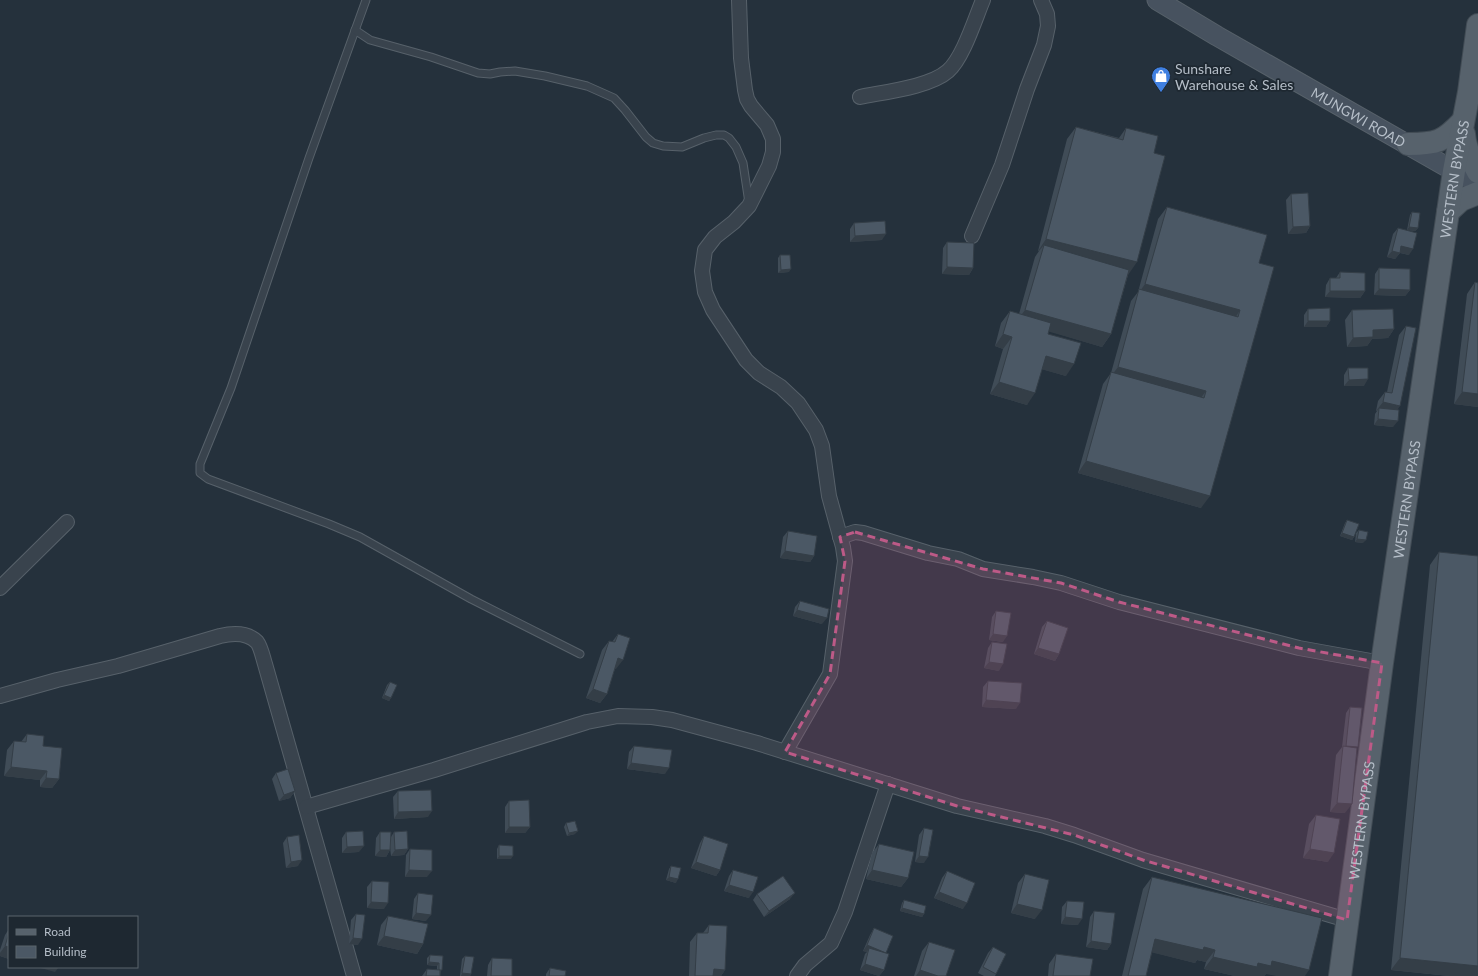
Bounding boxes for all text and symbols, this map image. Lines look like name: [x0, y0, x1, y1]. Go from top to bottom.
place label: Sunshare Warehouse & Sales: [1175, 60, 1293, 93]
shop icon: Sunshare Warehouse & Sales: [1150, 65, 1172, 93]
street label: MUNGWI ROAD: [1308, 83, 1409, 150]
street label: WESTERN BYPASS: [1436, 119, 1472, 239]
street label: WESTERN BYPASS: [1389, 439, 1423, 560]
street label: WESTERN BYPASS: [1345, 760, 1377, 881]
legend: [8, 916, 138, 968]
text: Road: [44, 924, 71, 939]
text: Building: [44, 944, 87, 959]

